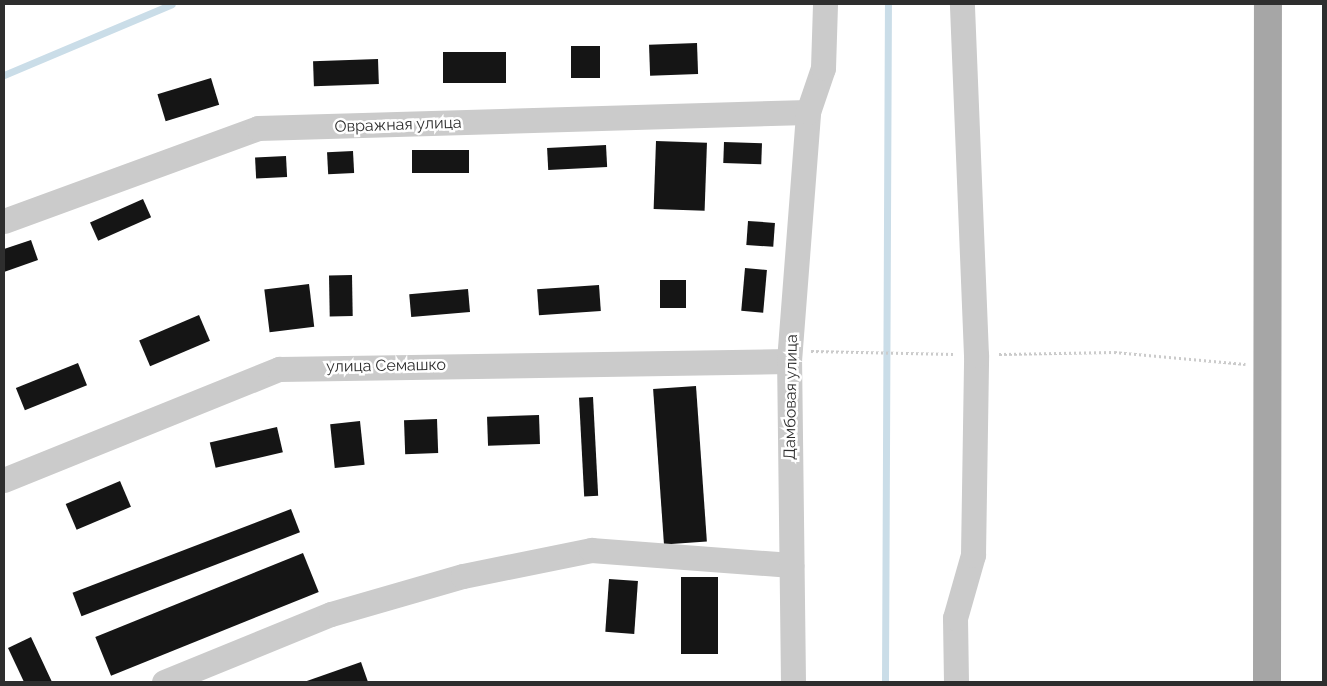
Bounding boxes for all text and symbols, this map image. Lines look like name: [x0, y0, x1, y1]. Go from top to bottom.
street label: Овражная улица: [334, 113, 462, 137]
street label: Дамбовая улица: [780, 334, 802, 460]
street label: улица Семашко: [326, 355, 446, 377]

